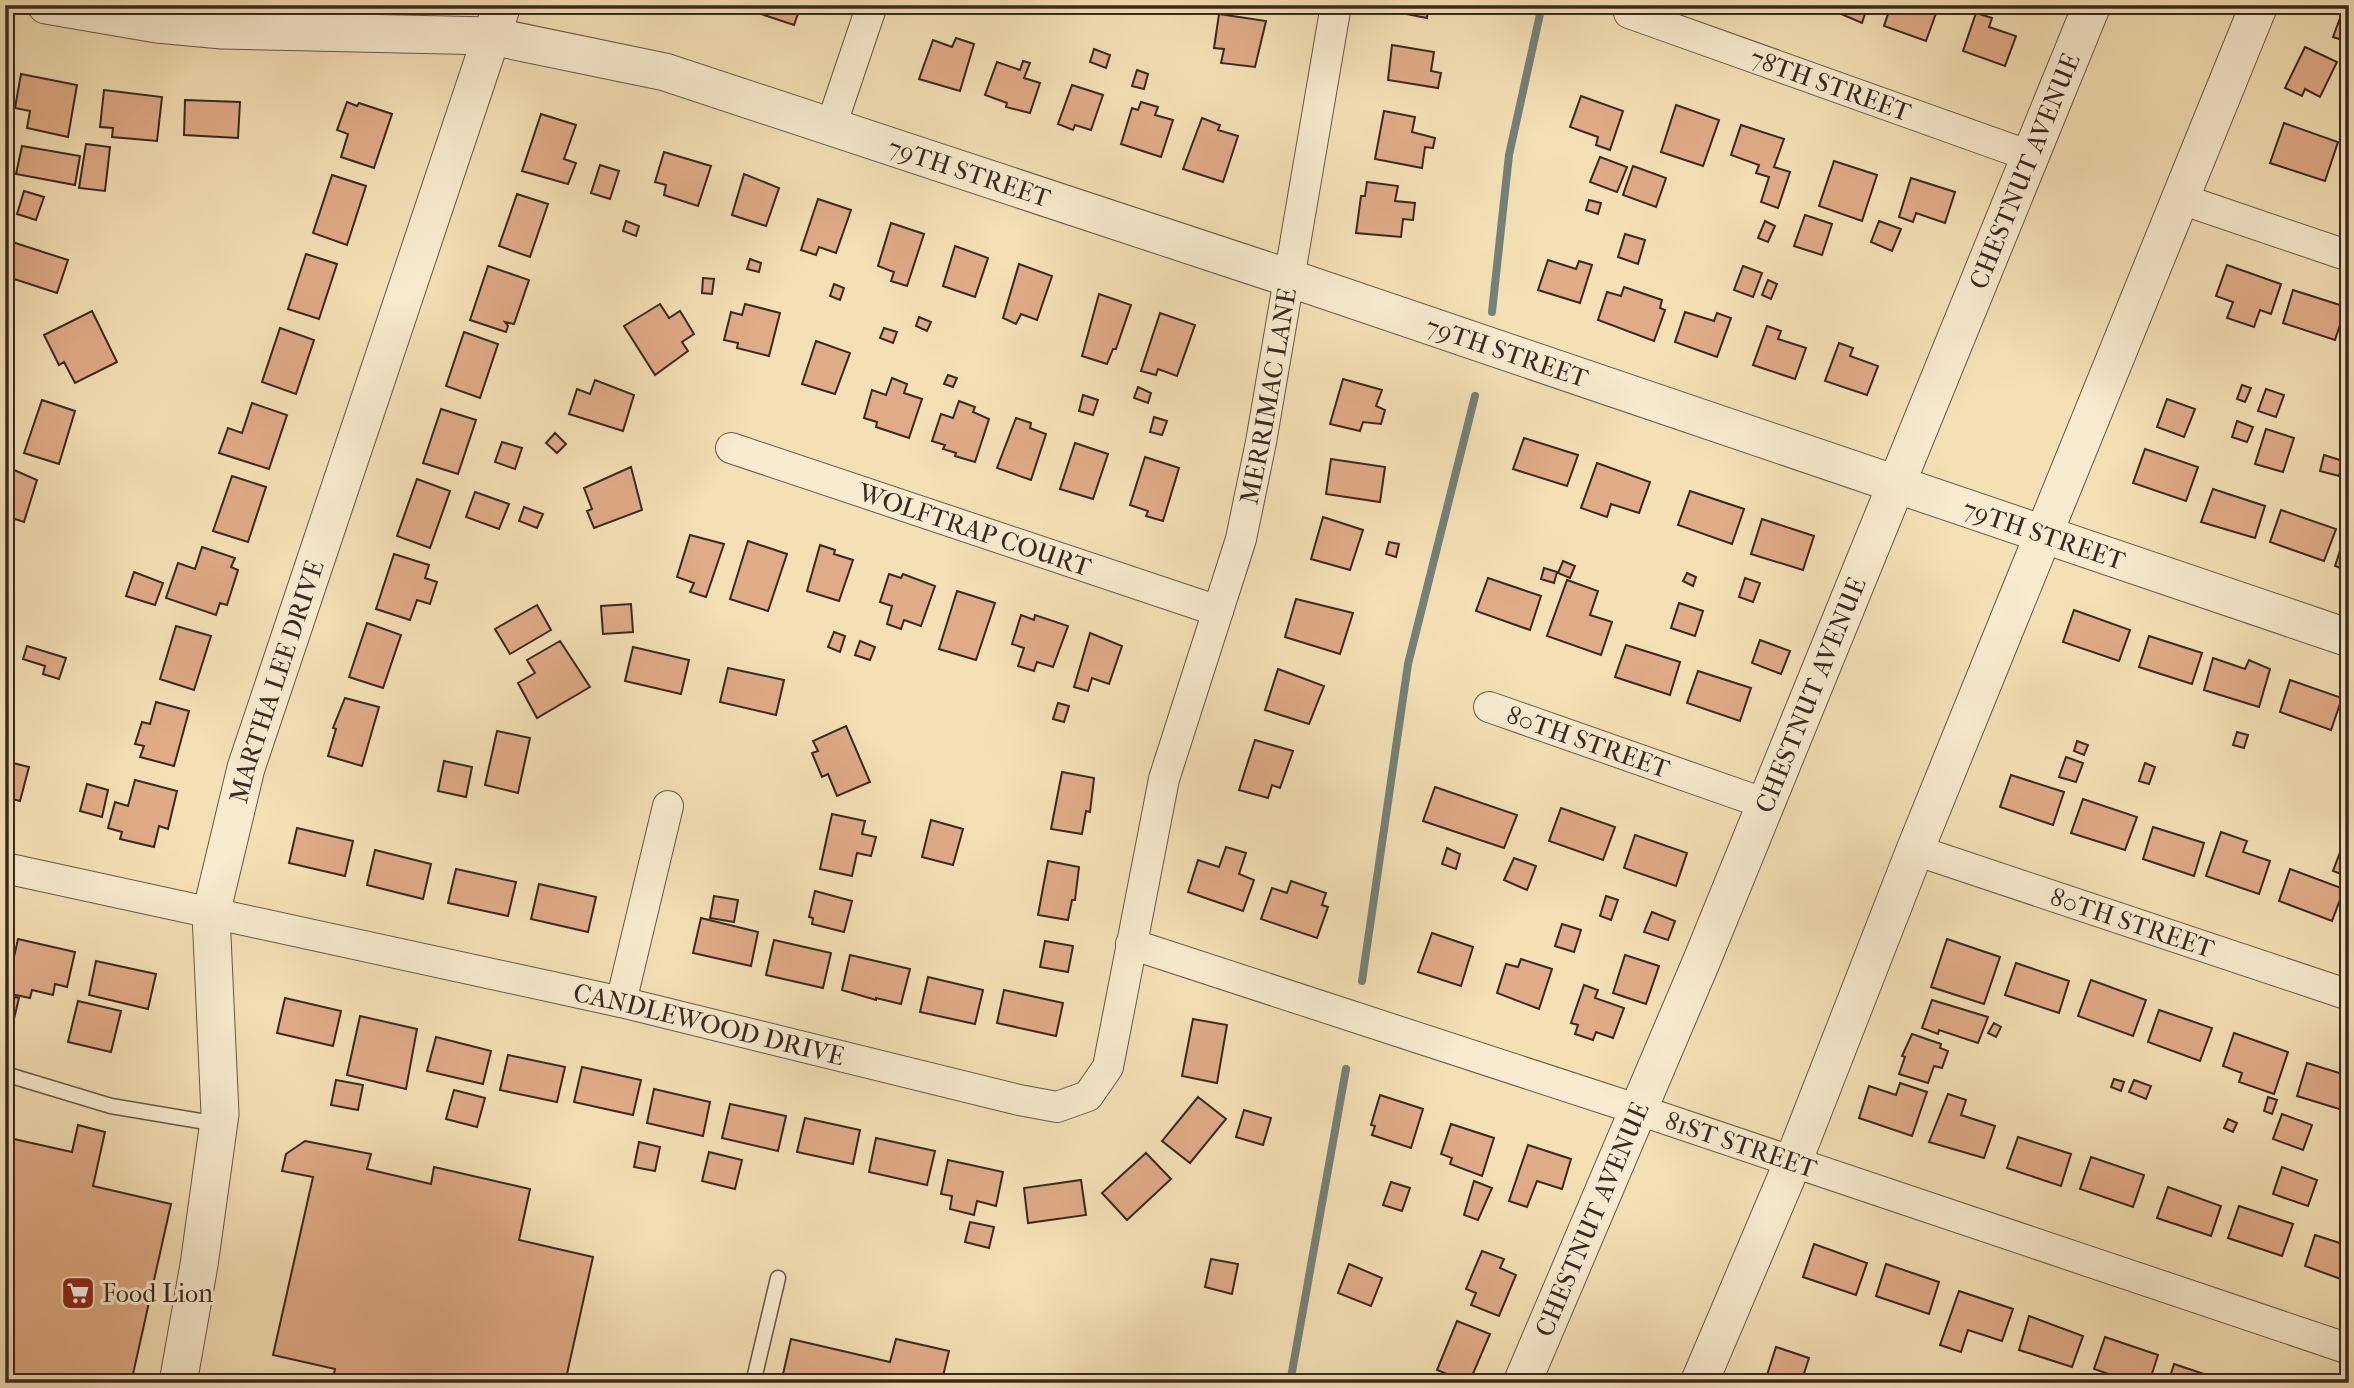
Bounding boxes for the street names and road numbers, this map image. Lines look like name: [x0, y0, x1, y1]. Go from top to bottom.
street label: 78TH STREET: [1746, 42, 1915, 128]
street label: CHESTNUT AVENUE: [1963, 49, 2087, 294]
street label: 79TH STREET: [884, 132, 1055, 214]
street label: MERRIMAC LANE: [1234, 285, 1303, 507]
street label: 79TH STREET: [1422, 311, 1592, 395]
street label: WOLFTRAP COURT: [853, 476, 1095, 583]
street label: 79TH STREET: [1959, 493, 2129, 577]
street label: MARTHA LEE DRIVE: [223, 556, 331, 806]
street label: CHESTNUT AVENUE: [1749, 573, 1873, 818]
street label: 80TH STREET: [1502, 699, 1674, 785]
street label: 80TH STREET: [2046, 881, 2218, 965]
street label: CANDLEWOOD DRIVE: [570, 977, 848, 1072]
street label: CHESTNUT AVENUE: [1529, 1097, 1656, 1341]
street label: 81ST STREET: [1661, 1105, 1821, 1185]

